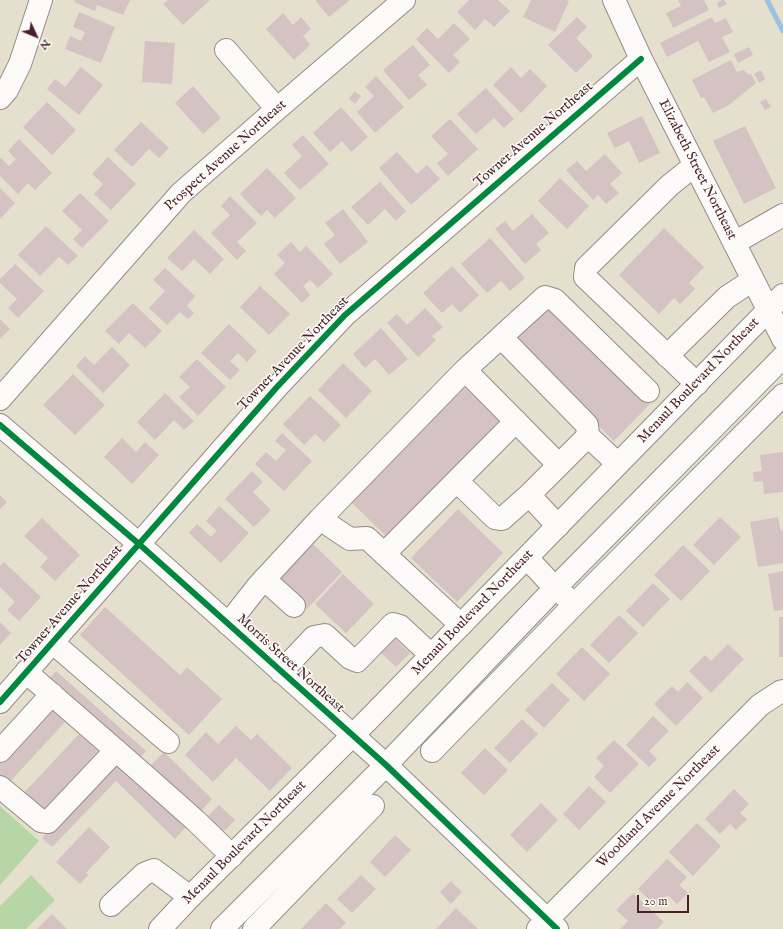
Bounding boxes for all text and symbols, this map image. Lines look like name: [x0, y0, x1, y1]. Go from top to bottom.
north arrow: [16, 16, 56, 56]
text: N: [36, 36, 53, 53]
street label: Towner Avenue Northeast: [471, 79, 597, 191]
street label: Prospect Avenue Northeast: [162, 97, 290, 215]
street label: Elizabeth Street Northeast: [654, 97, 740, 243]
street label: Towner Avenue Northeast: [235, 293, 353, 415]
street label: Menaul Boulevard Northeast: [635, 315, 763, 447]
street label: Towner Avenue Northeast: [14, 542, 126, 668]
street label: Menaul Boulevard Northeast: [409, 547, 537, 679]
street label: Morris Street Northeast: [233, 611, 347, 717]
street label: Woodland Avenue Northeast: [594, 742, 724, 872]
street label: Menaul Boulevard Northeast: [180, 778, 310, 908]
scale bar: [639, 887, 691, 913]
text: 20 m: [644, 894, 667, 909]

